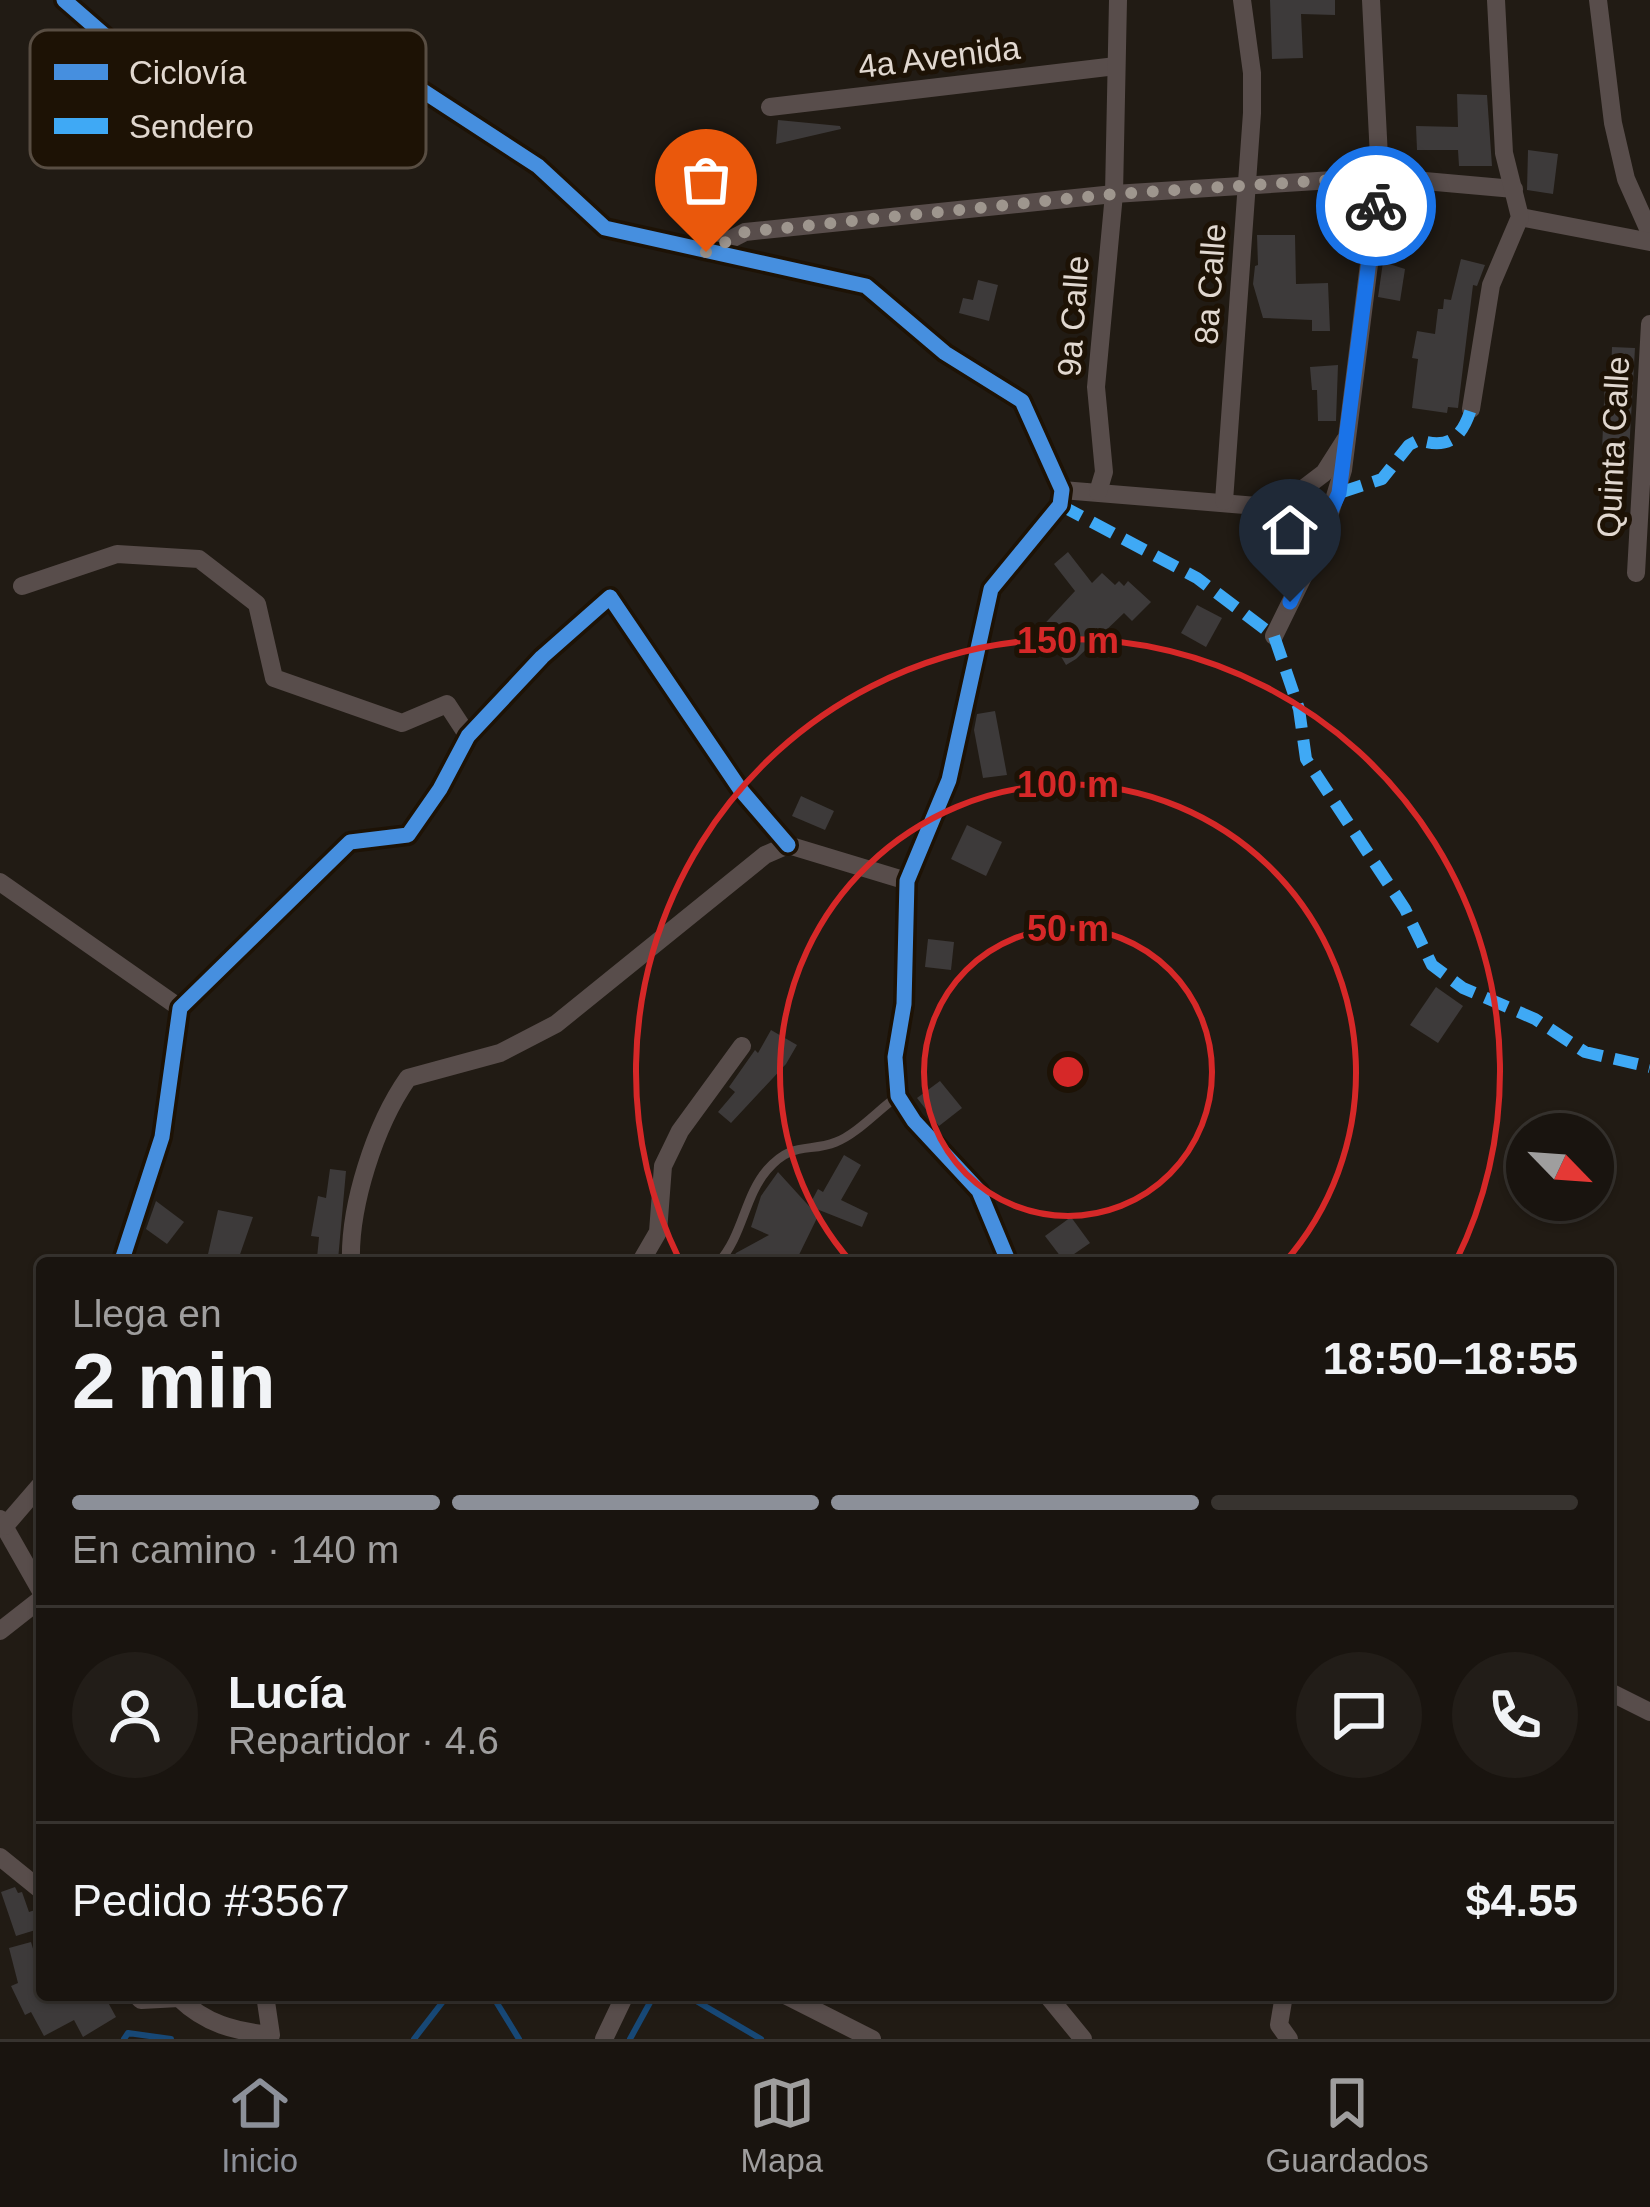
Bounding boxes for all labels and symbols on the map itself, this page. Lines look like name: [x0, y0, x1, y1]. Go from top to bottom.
street label: 4a Avenida: [856, 29, 1023, 85]
legend: [30, 30, 426, 168]
text: Ciclovía: [129, 54, 247, 91]
text: Sendero: [129, 108, 254, 145]
pin: [655, 129, 757, 252]
courier: [1316, 146, 1436, 266]
street label: 8a Calle: [1187, 222, 1233, 346]
street label: 9a Calle: [1050, 254, 1096, 378]
street label: Quinta Calle: [1590, 355, 1636, 539]
pin: [1239, 479, 1341, 602]
text: 150 m: [1017, 620, 1119, 661]
text: 100 m: [1017, 764, 1119, 805]
text: 50 m: [1027, 908, 1109, 949]
centre of rings: [1047, 1051, 1089, 1093]
north arrow: [1506, 1113, 1614, 1221]

